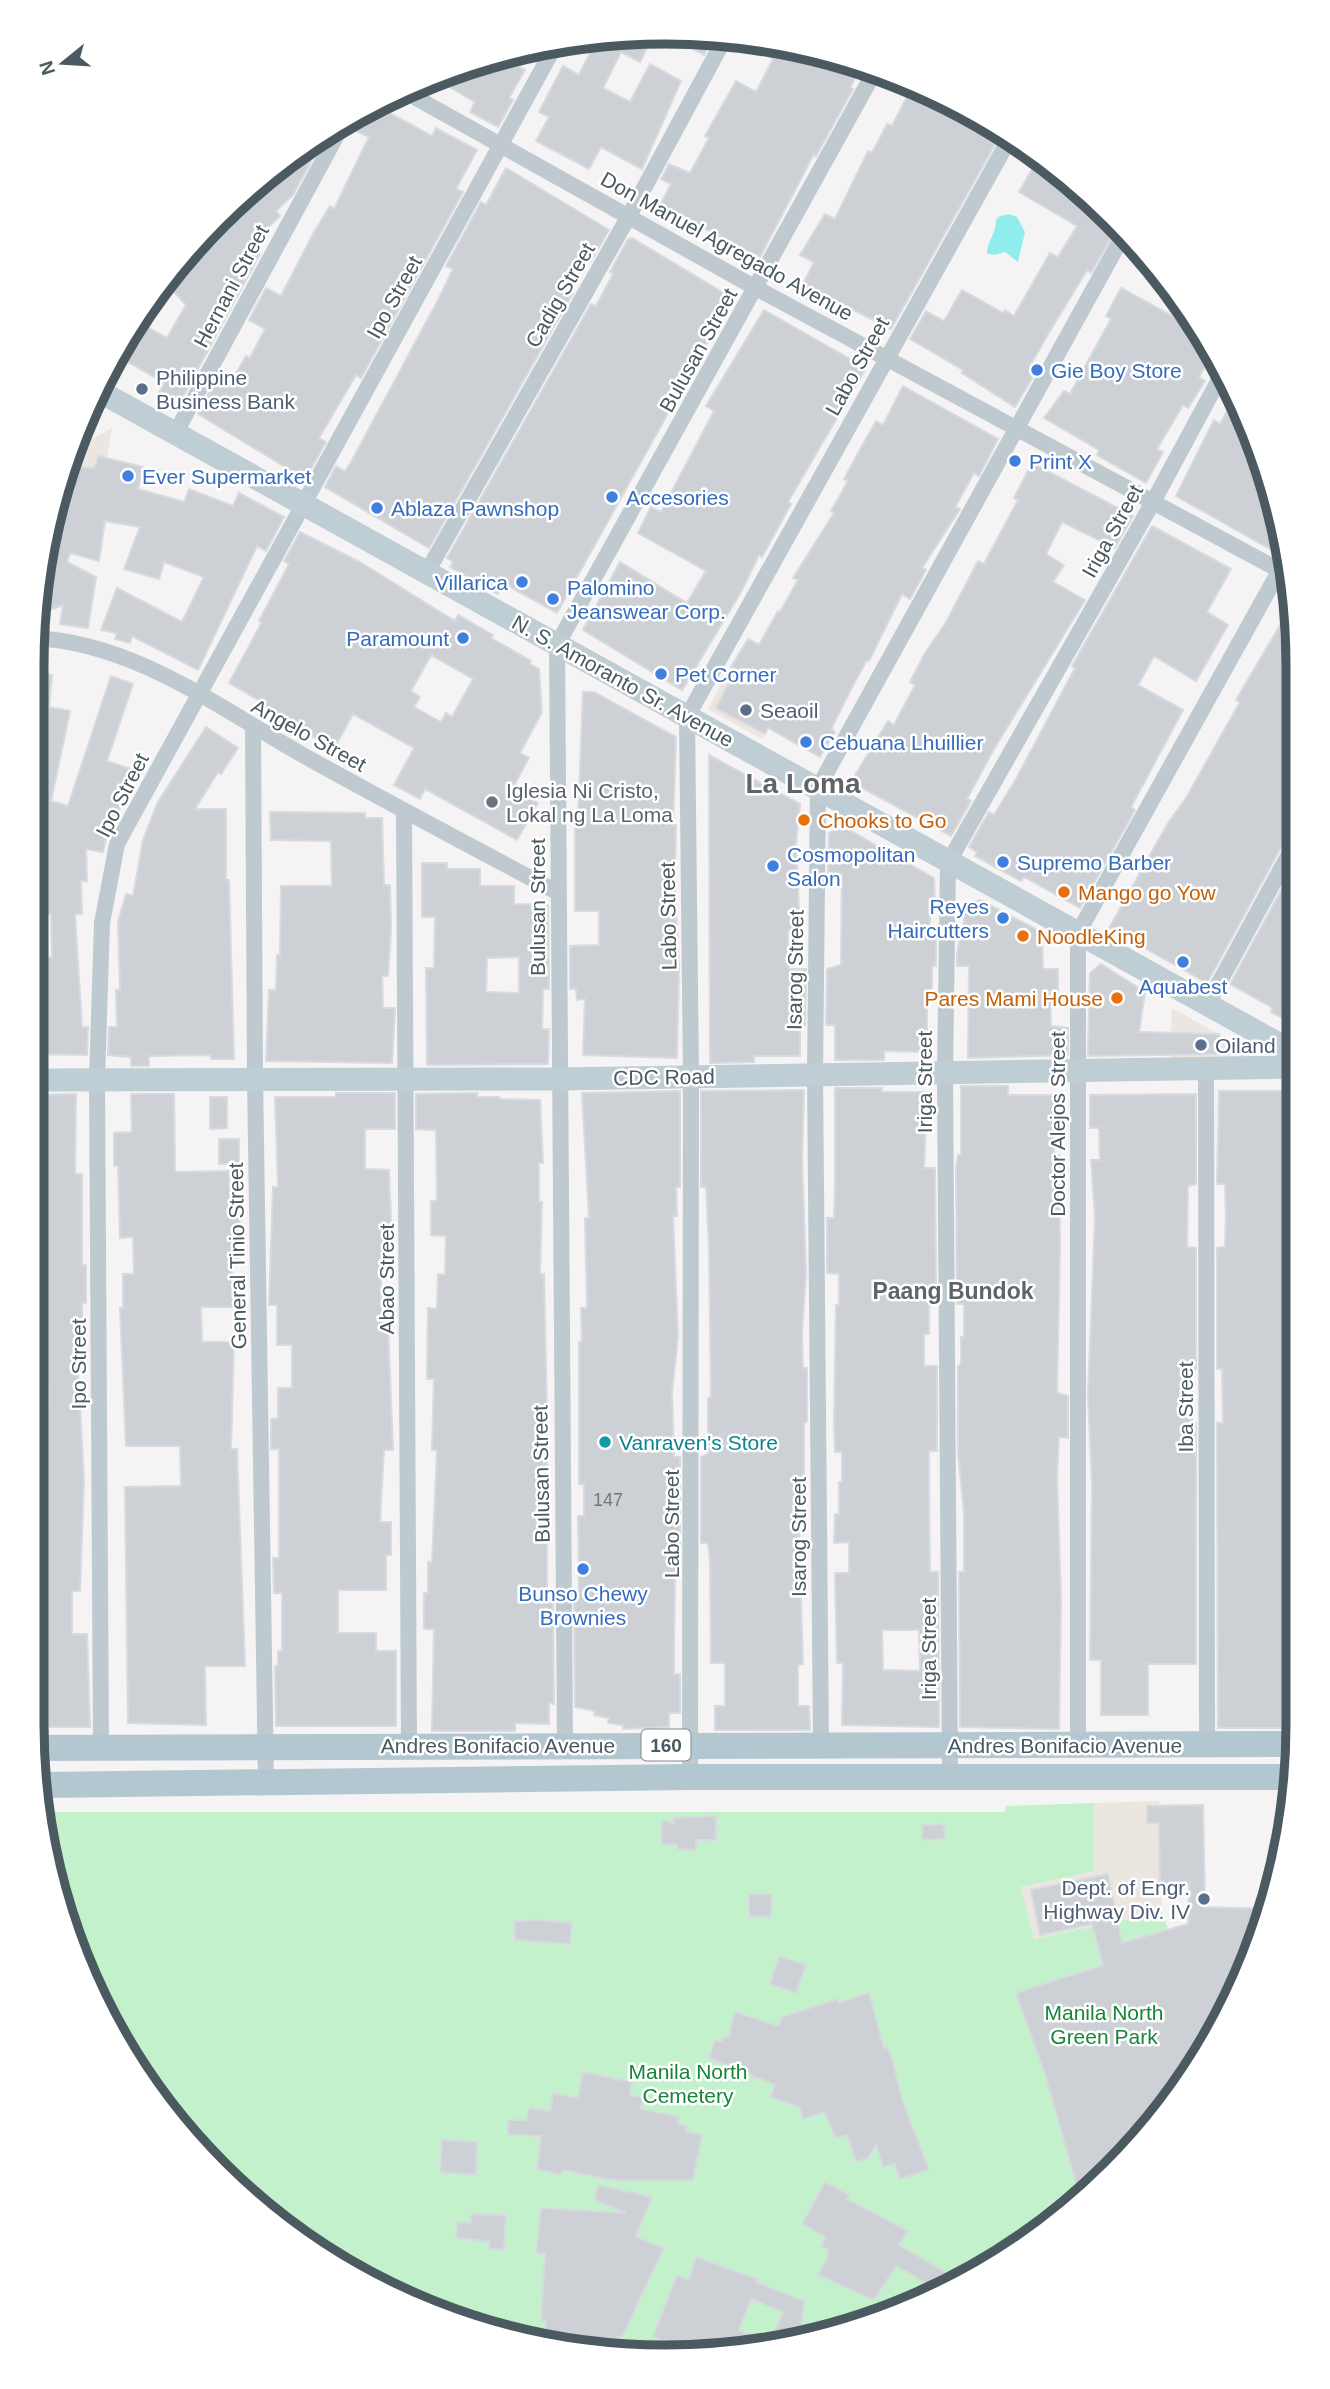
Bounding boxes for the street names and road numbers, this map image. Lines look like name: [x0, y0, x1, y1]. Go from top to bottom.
street label: Don Manuel Agregado Avenue: [597, 167, 857, 325]
street label: Hernani Street: [189, 221, 273, 351]
street label: Cadig Street: [521, 239, 599, 351]
street label: Ipo Street: [362, 251, 426, 342]
street label: Bulusan Street: [655, 284, 742, 416]
street label: Labo Street: [821, 313, 893, 419]
street label: Iriga Street: [1077, 480, 1147, 581]
street label: N. S. Amoranto Sr. Avenue: [508, 610, 738, 752]
street label: Angelo Street: [248, 694, 370, 776]
street label: Ipo Street: [91, 749, 153, 841]
street label: Bulusan Street: [526, 838, 549, 976]
street label: Labo Street: [656, 861, 680, 970]
street label: Isarog Street: [782, 910, 808, 1030]
street label: Iriga Street: [913, 1030, 936, 1133]
street label: Doctor Alejos Street: [1046, 1031, 1069, 1217]
street label: CDC Road: [613, 1065, 715, 1089]
street label: General Tinio Street: [224, 1162, 250, 1350]
street label: Abao Street: [375, 1223, 398, 1334]
street label: Ipo Street: [67, 1318, 90, 1410]
street label: Iba Street: [1174, 1361, 1197, 1453]
street label: Bulusan Street: [528, 1405, 554, 1543]
street label: Labo Street: [660, 1470, 683, 1578]
street label: Isarog Street: [787, 1477, 810, 1597]
street label: Iriga Street: [917, 1597, 940, 1700]
road number: 160: [642, 1730, 690, 1760]
street label: Andres Bonifacio Avenue: [381, 1734, 615, 1757]
street label: Andres Bonifacio Avenue: [948, 1734, 1182, 1757]

